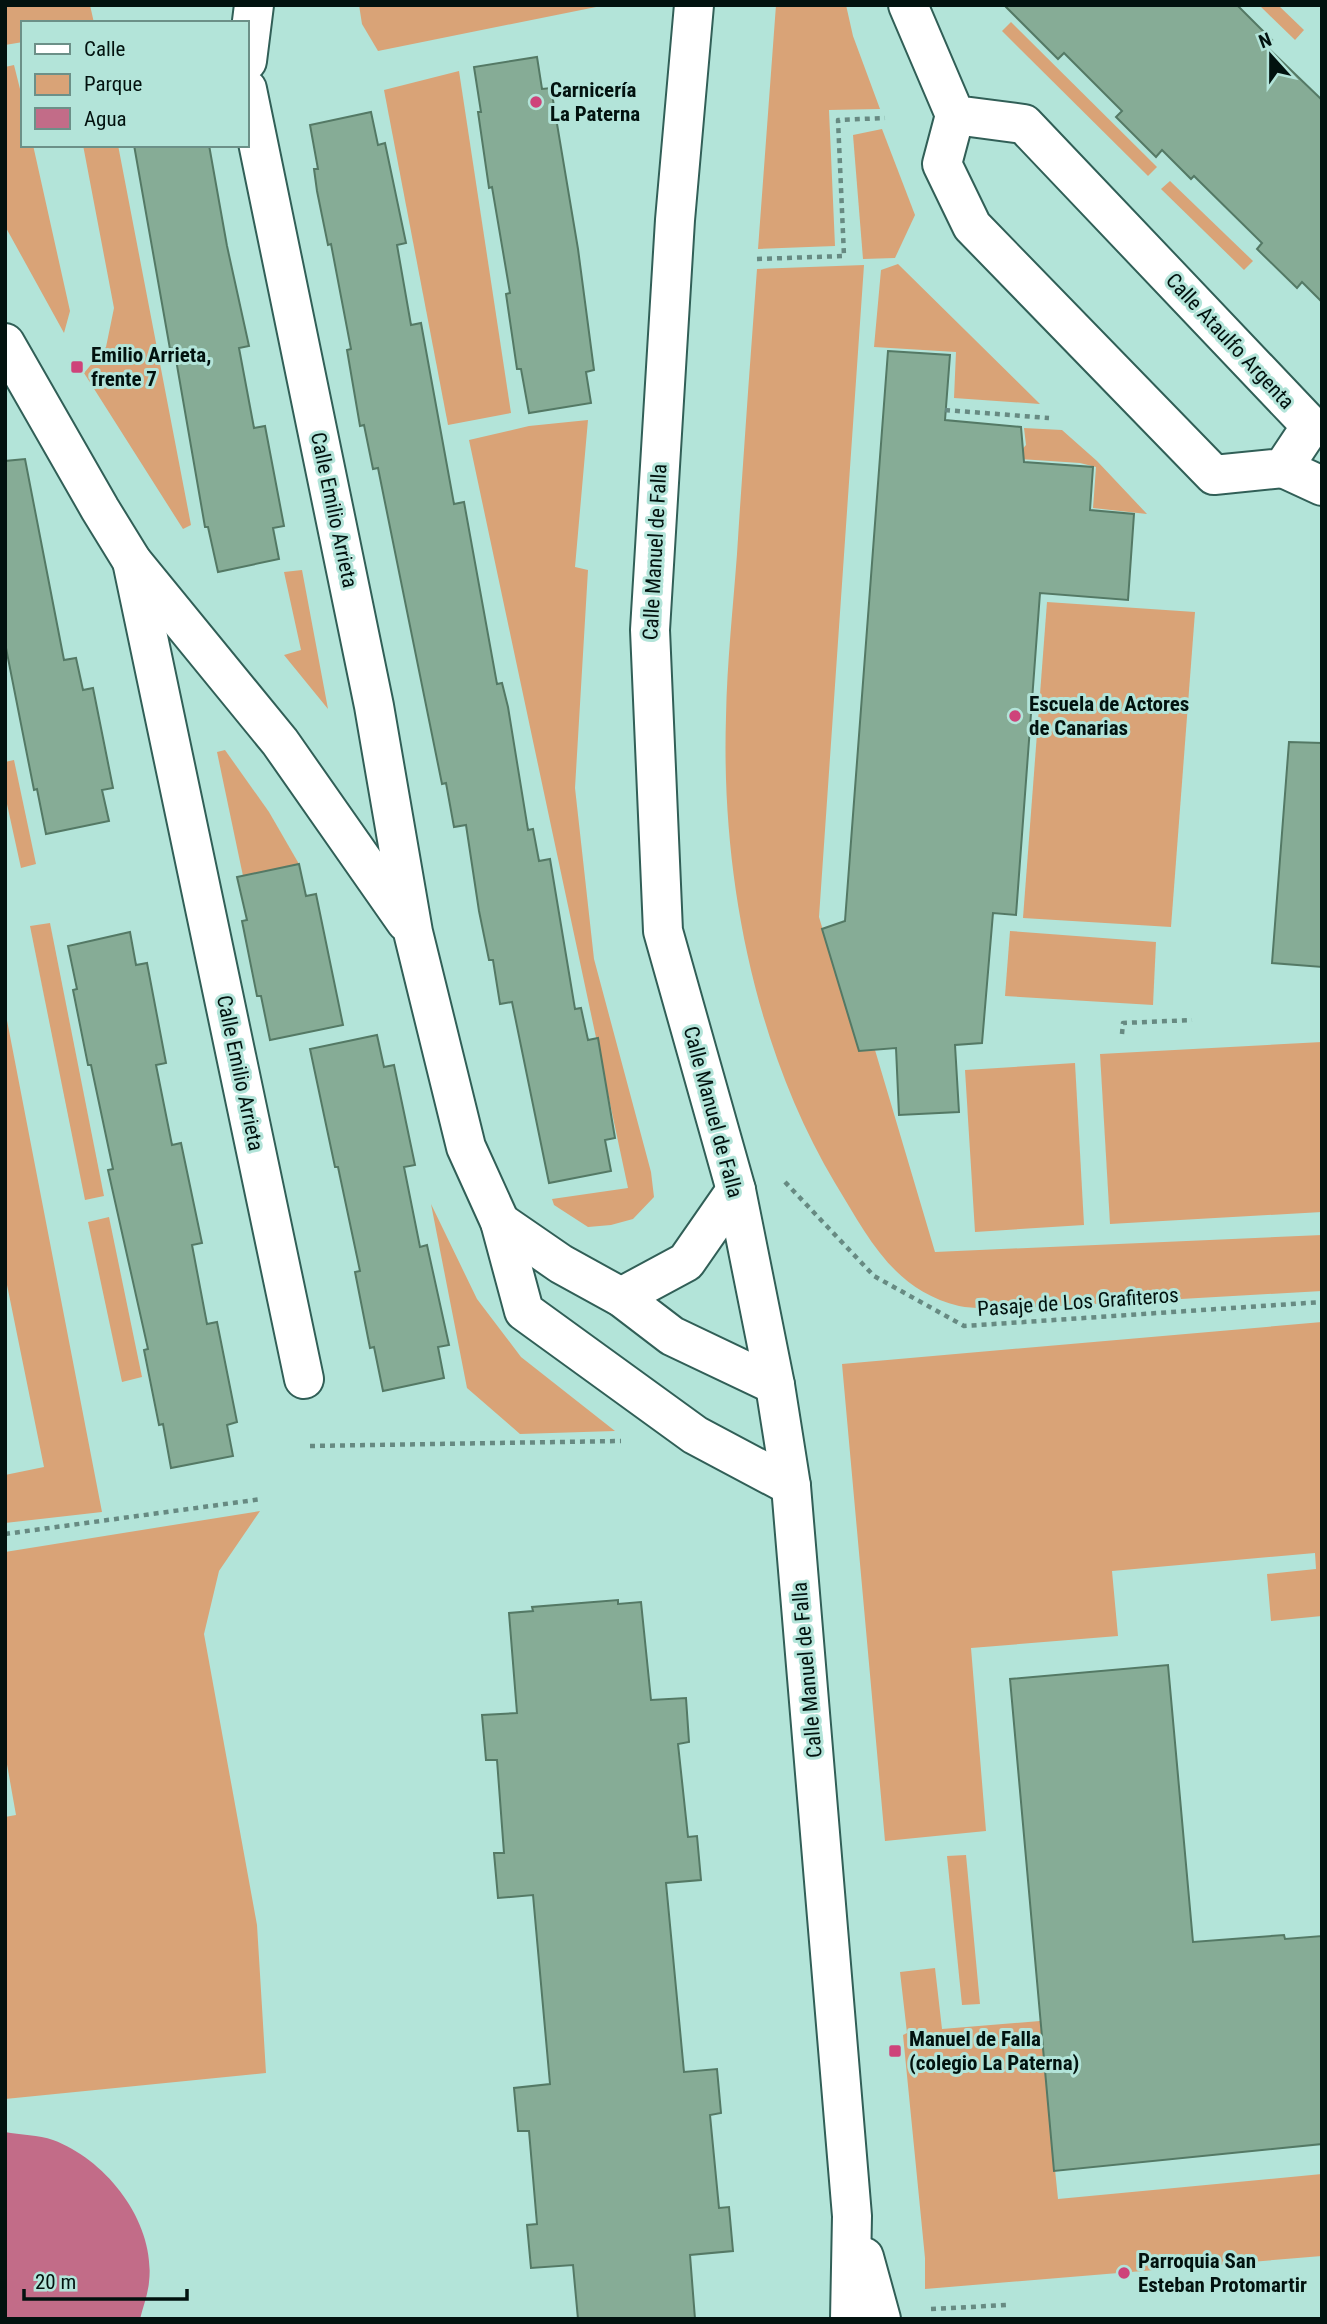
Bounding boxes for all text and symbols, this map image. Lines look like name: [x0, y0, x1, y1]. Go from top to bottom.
legend: [21, 21, 248, 147]
north arrow: [1236, 21, 1306, 91]
text: N: [1256, 28, 1275, 53]
text: Calle: [84, 37, 126, 61]
text: Parque: [84, 72, 142, 96]
place label: Carnicería La Paterna: [550, 78, 640, 126]
marker: Carnicería La Paterna: [528, 94, 544, 110]
text: Agua: [84, 107, 127, 131]
street label: Calle Ataulfo Argenta: [1161, 268, 1299, 414]
place label: Emilio Arrieta, frente 7: [91, 343, 211, 391]
marker: Emilio Arrieta, frente 7: [69, 359, 85, 375]
street label: Calle Emilio Arrieta: [306, 430, 362, 590]
street label: Calle Manuel de Falla: [638, 463, 672, 641]
place label: Escuela de Actores de Canarias: [1029, 692, 1189, 740]
marker: Escuela de Actores de Canarias: [1007, 708, 1023, 724]
street label: Calle Emilio Arrieta: [212, 993, 268, 1153]
street label: Calle Manuel de Falla: [679, 1024, 747, 1200]
street label: Pasaje de Los Grafiteros: [977, 1283, 1179, 1321]
street label: Calle Manuel de Falla: [787, 1581, 827, 1759]
place label: Manuel de Falla (colegio La Paterna): [909, 2027, 1079, 2075]
marker: Manuel de Falla (colegio La Paterna): [887, 2043, 903, 2059]
place label: Parroquia San Esteban Protomartir: [1138, 2249, 1307, 2297]
scale bar: [24, 2258, 187, 2302]
marker: Parroquia San Esteban Protomartir: [1116, 2265, 1132, 2281]
text: 20 m: [35, 2270, 76, 2294]

